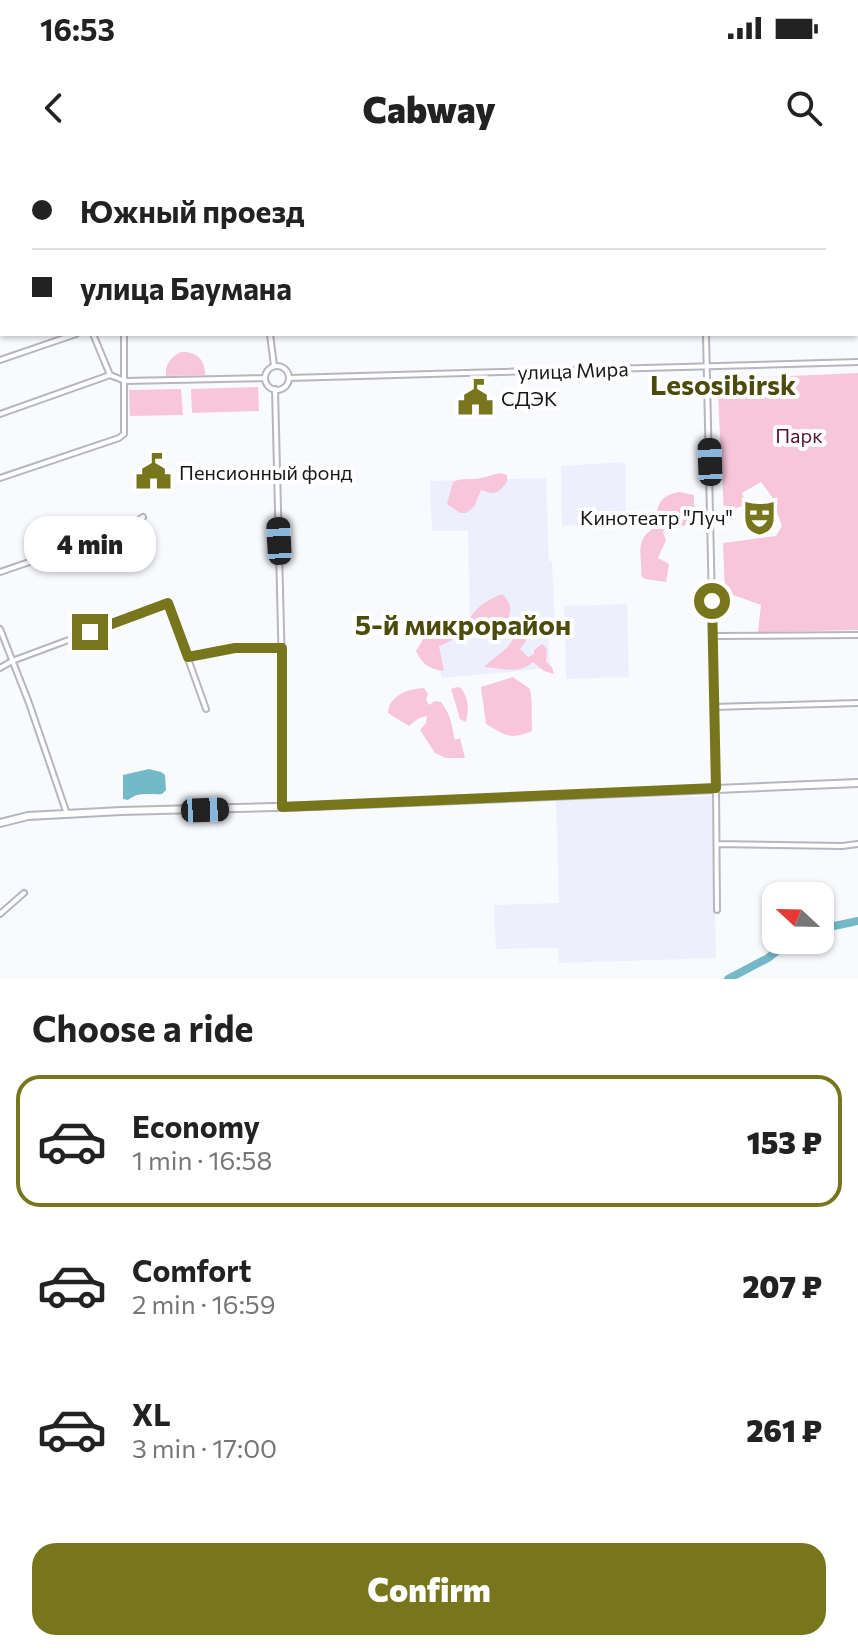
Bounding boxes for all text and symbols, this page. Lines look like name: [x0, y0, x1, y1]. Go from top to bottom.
text: 16:53: [40, 10, 115, 47]
icon: back: [32, 86, 76, 130]
text: Cabway: [362, 86, 496, 130]
icon: search: [782, 86, 826, 130]
text: Южный проезд: [80, 192, 305, 229]
text: улица Баумана: [80, 269, 292, 306]
street label: улица Мира: [517, 356, 629, 384]
district label: Lesosibirsk: [650, 367, 796, 401]
public building icon: СДЭК: [456, 379, 494, 417]
place label: СДЭК: [501, 386, 558, 410]
park label: Парк: [775, 423, 823, 447]
car: [697, 438, 723, 486]
public building icon: Пенсионный фонд: [134, 453, 172, 491]
place label: Пенсионный фонд: [179, 460, 353, 484]
theatre icon: Кинотеатр "Луч": [740, 498, 778, 536]
place label: Кинотеатр "Луч": [580, 505, 733, 529]
callout: 4 min: [24, 516, 156, 572]
car: [266, 516, 292, 566]
text: 4 min: [57, 528, 123, 559]
route start: [694, 583, 730, 619]
district label: 5-й микрорайон: [355, 607, 571, 641]
route end: [72, 614, 108, 650]
car: [181, 797, 229, 823]
north arrow: [762, 882, 834, 954]
map controls: [762, 882, 834, 954]
text: Choose a ride: [32, 1005, 253, 1049]
icon: car: [36, 1105, 108, 1177]
text: Economy: [132, 1107, 260, 1144]
text: 153 ₽: [747, 1123, 822, 1160]
text: 1 min · 16:58: [132, 1144, 272, 1175]
icon: car: [36, 1249, 108, 1321]
text: Comfort: [132, 1251, 251, 1288]
text: 207 ₽: [742, 1267, 822, 1304]
text: 2 min · 16:59: [132, 1288, 276, 1319]
icon: car: [36, 1393, 108, 1465]
text: XL: [132, 1395, 171, 1432]
text: 261 ₽: [746, 1411, 822, 1448]
text: 3 min · 17:00: [132, 1432, 277, 1463]
button: Confirm: [32, 1543, 826, 1635]

